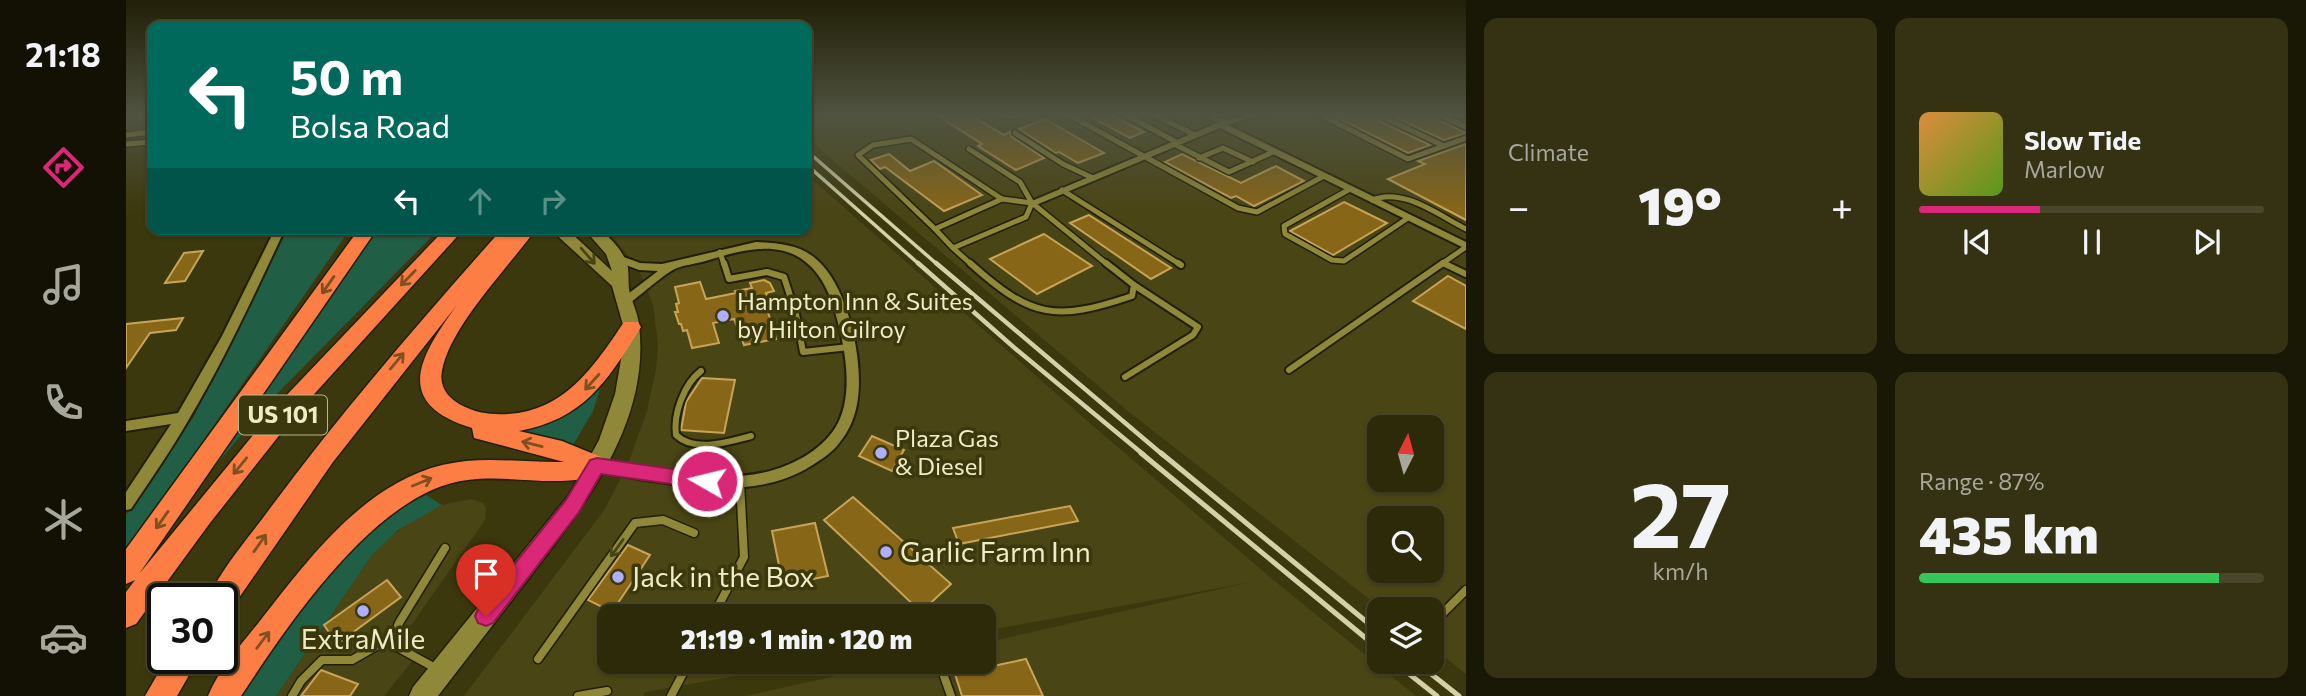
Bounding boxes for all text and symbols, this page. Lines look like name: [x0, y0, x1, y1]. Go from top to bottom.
text: 21:18: [25, 34, 101, 74]
text: 50 m: [290, 45, 403, 105]
icon: left: [175, 49, 266, 140]
text: Bolsa Road: [290, 105, 450, 145]
text: Slow Tide: [2024, 124, 2141, 155]
text: Climate: [1508, 138, 1589, 166]
icon: directions: [39, 143, 88, 192]
text: Marlow: [2024, 155, 2105, 183]
text: 19°: [1638, 172, 1722, 236]
icon: left: [388, 182, 426, 220]
icon: ahead: [461, 182, 499, 220]
icon: right: [534, 182, 572, 220]
text: −: [1508, 182, 1530, 229]
text: +: [1831, 182, 1853, 229]
icon: previous: [1958, 223, 1996, 261]
icon: pause: [2073, 223, 2111, 261]
icon: next: [2188, 223, 2226, 261]
one-way arrow: [580, 247, 596, 265]
icon: music: [39, 260, 88, 309]
one-way arrow: [400, 270, 417, 287]
one-way arrow: [321, 275, 335, 294]
place label: Hampton Inn & Suites by Hilton Gilroy: [737, 286, 973, 343]
marker: Hampton Inn & Suites by Hilton Gilroy: [715, 308, 731, 324]
one-way arrow: [389, 352, 405, 370]
one-way arrow: [584, 373, 600, 391]
icon: phone: [39, 378, 88, 427]
road number: US 101: [239, 396, 327, 434]
north arrow: [1367, 415, 1444, 492]
map controls: [1367, 415, 1444, 674]
place label: Plaza Gas & Diesel: [895, 423, 999, 480]
one-way arrow: [522, 436, 544, 449]
position arrow: [670, 444, 744, 518]
marker: Plaza Gas & Diesel: [873, 445, 889, 461]
text: 27: [1630, 455, 1731, 567]
one-way arrow: [232, 456, 248, 474]
text: Range · 87%: [1919, 467, 2044, 495]
one-way arrow: [411, 475, 433, 488]
icon: climate: [39, 495, 88, 544]
text: 435 km: [1919, 501, 2099, 565]
button: search: [1367, 506, 1444, 583]
one-way arrow: [155, 510, 169, 529]
one-way arrow: [253, 534, 267, 553]
place label: Garlic Farm Inn: [900, 534, 1091, 568]
one-way arrow: [610, 538, 624, 557]
pin: [456, 544, 516, 616]
marker: Garlic Farm Inn: [878, 544, 894, 560]
icon: arrive: [467, 555, 505, 593]
text: km/h: [1653, 557, 1708, 585]
place label: Jack in the Box: [632, 559, 815, 593]
marker: Jack in the Box: [610, 569, 626, 585]
speed limit sign: 30: [147, 583, 238, 674]
button: layers: [1367, 597, 1444, 674]
marker: ExtraMile: [355, 603, 371, 619]
icon: car: [39, 613, 88, 662]
place label: ExtraMile: [301, 621, 425, 655]
text: 21:19 · 1 min · 120 m: [681, 623, 912, 654]
one-way arrow: [255, 631, 270, 650]

